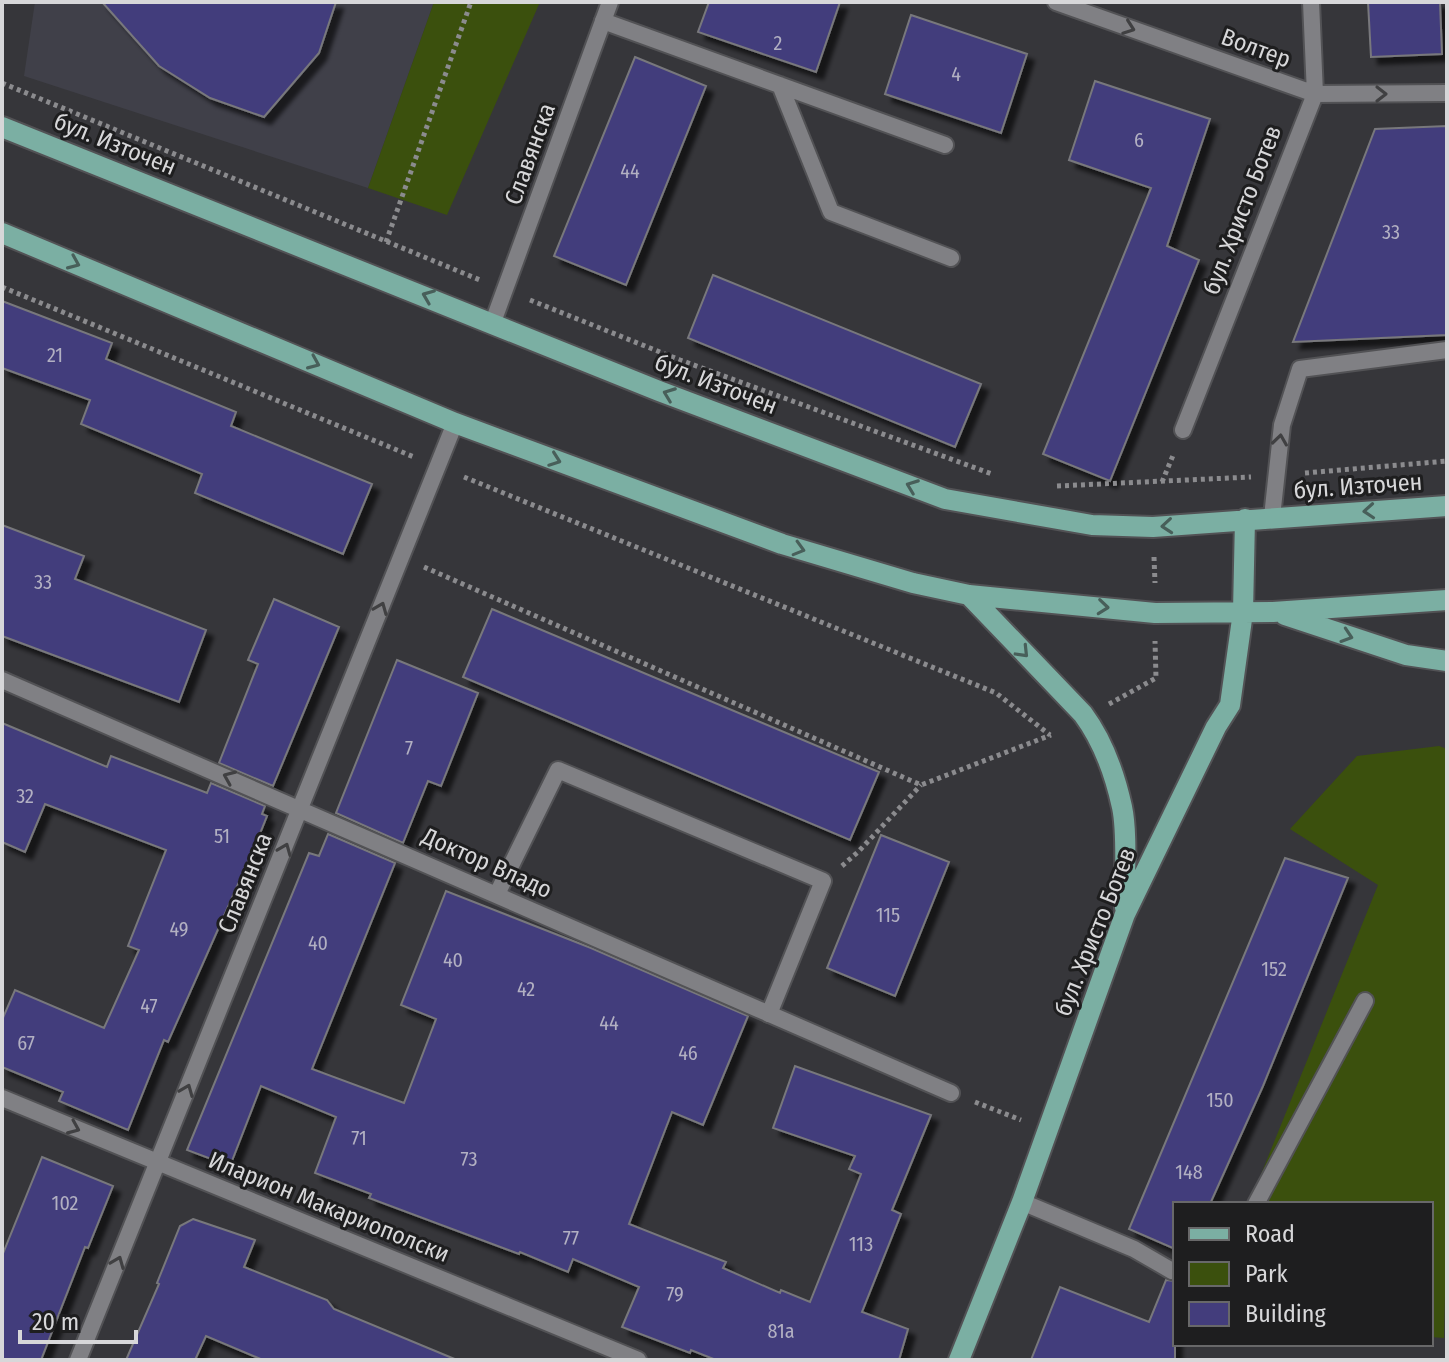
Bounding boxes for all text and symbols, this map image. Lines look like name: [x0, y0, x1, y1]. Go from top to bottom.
one-way arrow: [1121, 18, 1135, 35]
street label: Волтер: [1218, 23, 1294, 73]
house number: 2: [774, 31, 783, 55]
house number: 4: [951, 62, 961, 86]
one-way arrow: [1375, 85, 1388, 103]
street label: Славянска: [499, 99, 561, 209]
street label: бул. Източен: [50, 107, 180, 181]
street label: бул. Христо Ботев: [1197, 122, 1287, 298]
house number: 6: [1134, 128, 1144, 152]
house number: 44: [620, 159, 640, 183]
house number: 33: [1382, 220, 1400, 244]
one-way arrow: [66, 253, 80, 269]
one-way arrow: [422, 290, 436, 306]
house number: 21: [47, 343, 63, 367]
street label: бул. Източен: [651, 348, 781, 420]
one-way arrow: [306, 354, 320, 370]
one-way arrow: [663, 387, 677, 404]
one-way arrow: [1271, 433, 1288, 446]
one-way arrow: [547, 450, 561, 467]
street label: бул. Източен: [1293, 468, 1423, 504]
one-way arrow: [906, 479, 920, 496]
one-way arrow: [1362, 502, 1375, 519]
one-way arrow: [1160, 517, 1173, 534]
one-way arrow: [792, 540, 806, 557]
house number: 33: [34, 570, 52, 594]
one-way arrow: [1097, 598, 1110, 615]
one-way arrow: [371, 602, 388, 616]
one-way arrow: [1340, 627, 1354, 643]
one-way arrow: [1014, 642, 1028, 657]
house number: 7: [405, 736, 413, 760]
one-way arrow: [223, 771, 238, 787]
house number: 32: [16, 784, 34, 808]
street label: Доктор Владо: [417, 821, 556, 904]
house number: 51: [214, 824, 230, 848]
street label: Славянска: [212, 829, 278, 937]
one-way arrow: [275, 843, 291, 857]
street label: бул. Христо Ботев: [1049, 844, 1141, 1020]
house number: 115: [876, 903, 900, 927]
house number: 49: [169, 917, 189, 941]
house number: 40: [308, 931, 328, 955]
house number: 40: [443, 948, 463, 972]
house number: 152: [1261, 957, 1287, 981]
house number: 42: [517, 977, 535, 1001]
house number: 47: [140, 994, 158, 1018]
house number: 44: [599, 1011, 619, 1035]
house number: 67: [17, 1031, 35, 1055]
house number: 46: [678, 1041, 698, 1065]
one-way arrow: [177, 1084, 194, 1098]
house number: 150: [1206, 1088, 1234, 1112]
one-way arrow: [66, 1118, 80, 1134]
house number: 71: [351, 1126, 367, 1150]
street label: Иларион Макариополски: [205, 1146, 453, 1268]
house number: 73: [461, 1147, 477, 1171]
house number: 148: [1175, 1160, 1203, 1184]
house number: 102: [52, 1191, 79, 1215]
legend: [1173, 1202, 1433, 1346]
text: Road: [1245, 1220, 1295, 1248]
house number: 77: [563, 1226, 579, 1250]
house number: 113: [849, 1232, 873, 1256]
one-way arrow: [108, 1256, 124, 1270]
text: Park: [1245, 1260, 1288, 1288]
house number: 79: [666, 1282, 684, 1306]
scale bar: [20, 1294, 136, 1344]
text: Building: [1245, 1300, 1327, 1328]
text: 20 m: [32, 1308, 79, 1336]
house number: 81a: [767, 1319, 795, 1343]

